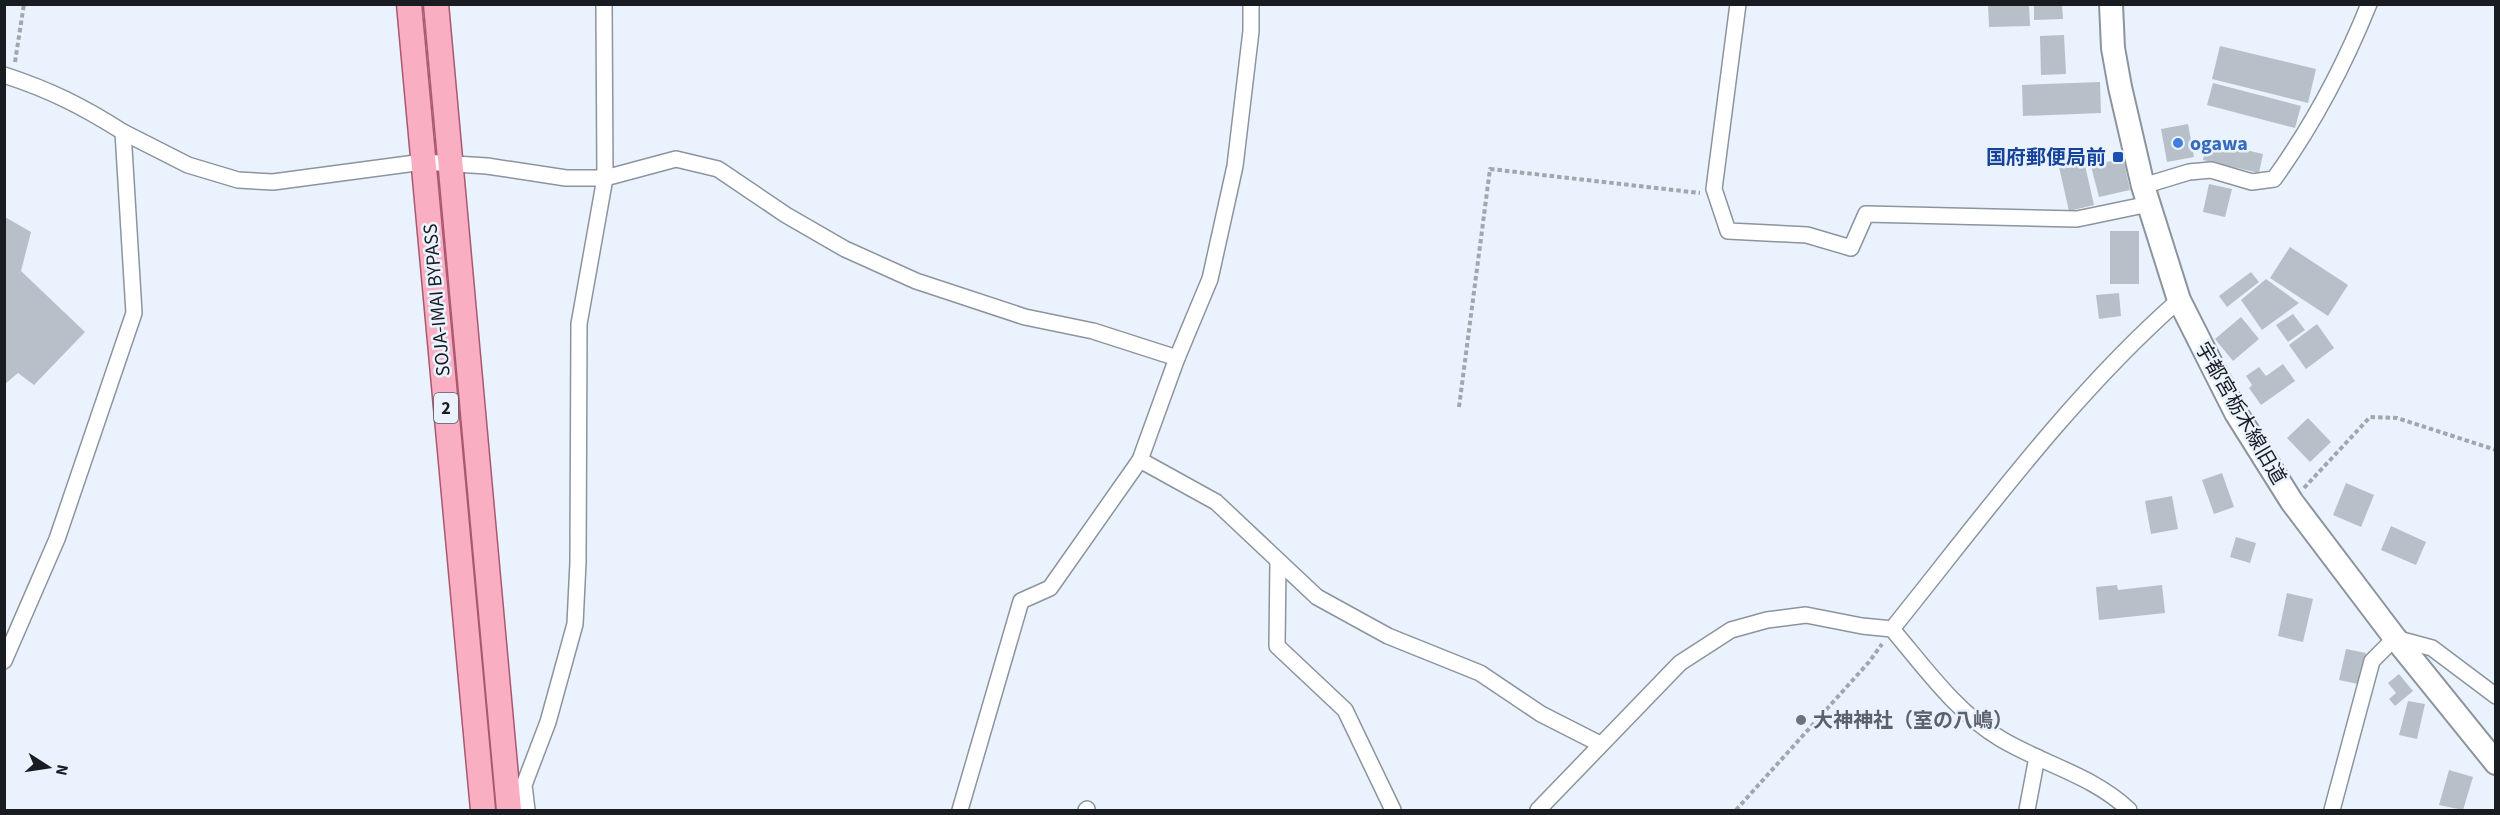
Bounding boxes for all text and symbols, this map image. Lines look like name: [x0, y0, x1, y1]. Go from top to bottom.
place label: ogawa: [2190, 130, 2248, 158]
marker: ogawa: [2171, 136, 2185, 150]
place label: 国府郵便局前: [1986, 144, 2106, 172]
marker: 国府郵便局前: [2111, 150, 2125, 164]
street label: SOJA-IMAI BYPASS: [416, 222, 458, 377]
street label: 宇都宮栃木線旧道: [2188, 337, 2292, 490]
road number: 2: [434, 393, 458, 423]
place label: 大神神社（室の八嶋）: [1813, 707, 2013, 735]
marker: 大神神社（室の八嶋）: [1794, 713, 1808, 727]
north arrow: [18, 737, 78, 797]
text: N: [50, 762, 74, 777]

